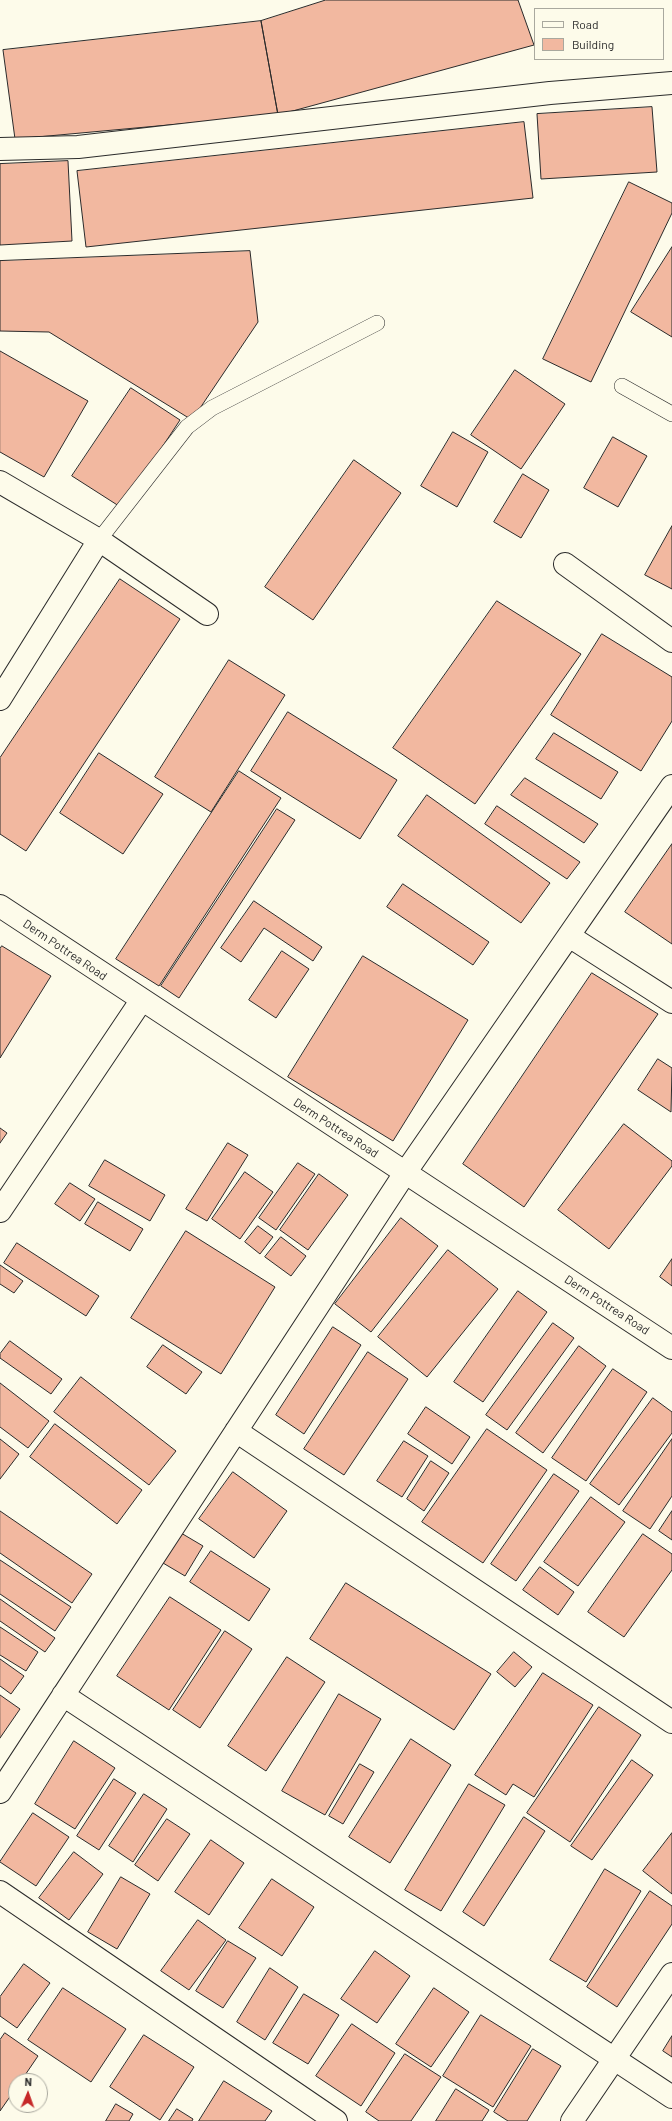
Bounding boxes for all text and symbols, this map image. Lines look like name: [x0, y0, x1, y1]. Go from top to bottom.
legend: [534, 8, 664, 60]
text: Road: [572, 17, 599, 31]
text: Building: [572, 37, 614, 51]
street label: Derm Pottrea Road: [20, 917, 110, 983]
street label: Derm Pottrea Road: [291, 1095, 381, 1161]
street label: Derm Pottrea Road: [562, 1272, 652, 1338]
north arrow: [8, 2073, 48, 2113]
text: N: [25, 2075, 32, 2088]

